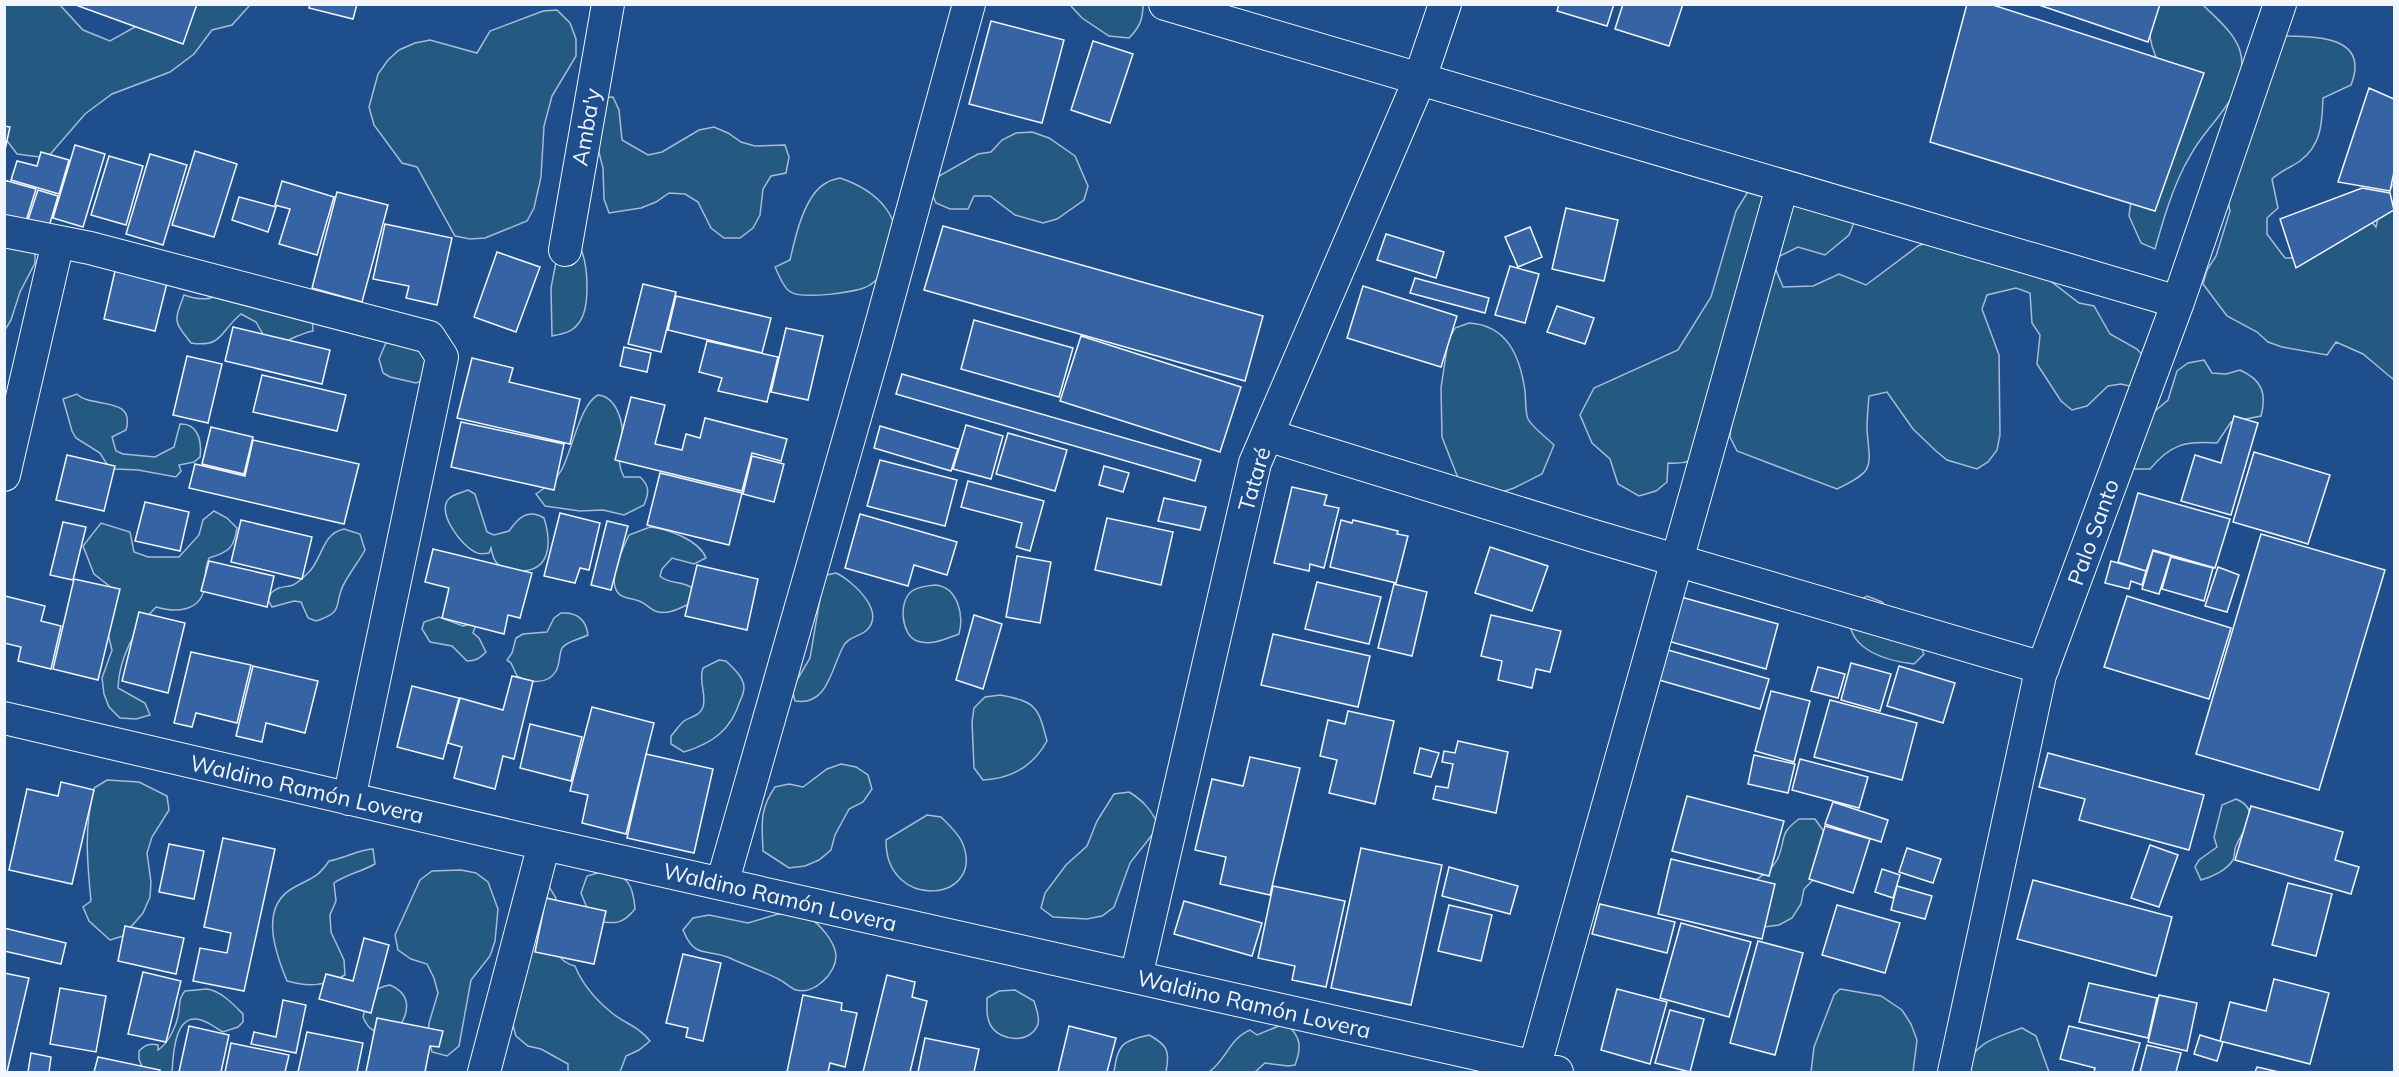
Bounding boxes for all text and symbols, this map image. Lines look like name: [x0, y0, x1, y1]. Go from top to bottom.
street label: Amba'y: [565, 86, 607, 168]
street label: Tataré: [1232, 444, 1276, 514]
street label: Palo Santo: [2061, 475, 2125, 589]
street label: Waldino Ramón Lovera: [187, 748, 427, 830]
street label: Waldino Ramón Lovera: [660, 856, 900, 938]
street label: Waldino Ramón Lovera: [1134, 963, 1374, 1045]

